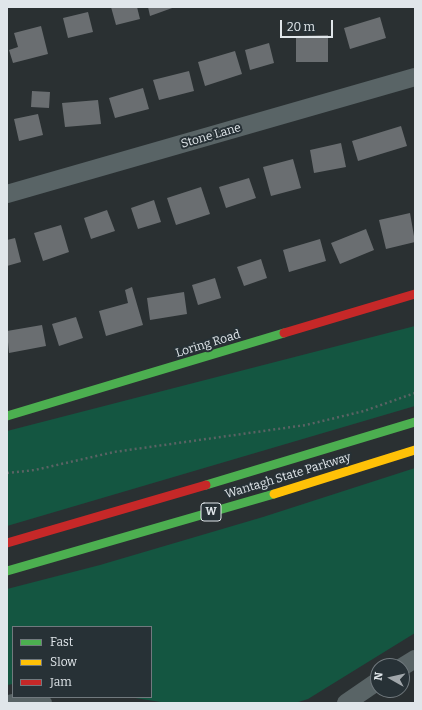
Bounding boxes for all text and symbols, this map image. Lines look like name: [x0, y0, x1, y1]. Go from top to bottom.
scale bar: [282, 12, 335, 38]
text: 20 m: [287, 20, 315, 34]
street label: Stone Lane: [179, 121, 243, 151]
street label: Loring Road: [174, 327, 242, 361]
street label: Wantagh State Parkway: [223, 450, 353, 502]
road number: W: [201, 503, 221, 521]
legend: [12, 626, 152, 698]
text: Fast: [50, 635, 73, 649]
text: Slow: [50, 655, 77, 669]
north arrow: [370, 658, 410, 698]
text: N: [372, 671, 386, 682]
text: Jam: [50, 675, 72, 689]

